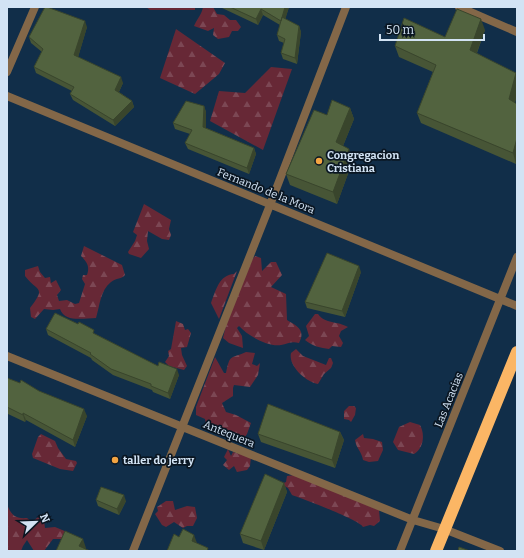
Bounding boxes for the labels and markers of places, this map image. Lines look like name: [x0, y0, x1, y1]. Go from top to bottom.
place label: Congregacion Cristiana: [327, 149, 399, 175]
marker: Congregacion Cristiana: [314, 156, 324, 166]
place label: taller do jerry: [123, 454, 195, 467]
marker: taller do jerry: [110, 455, 120, 465]

